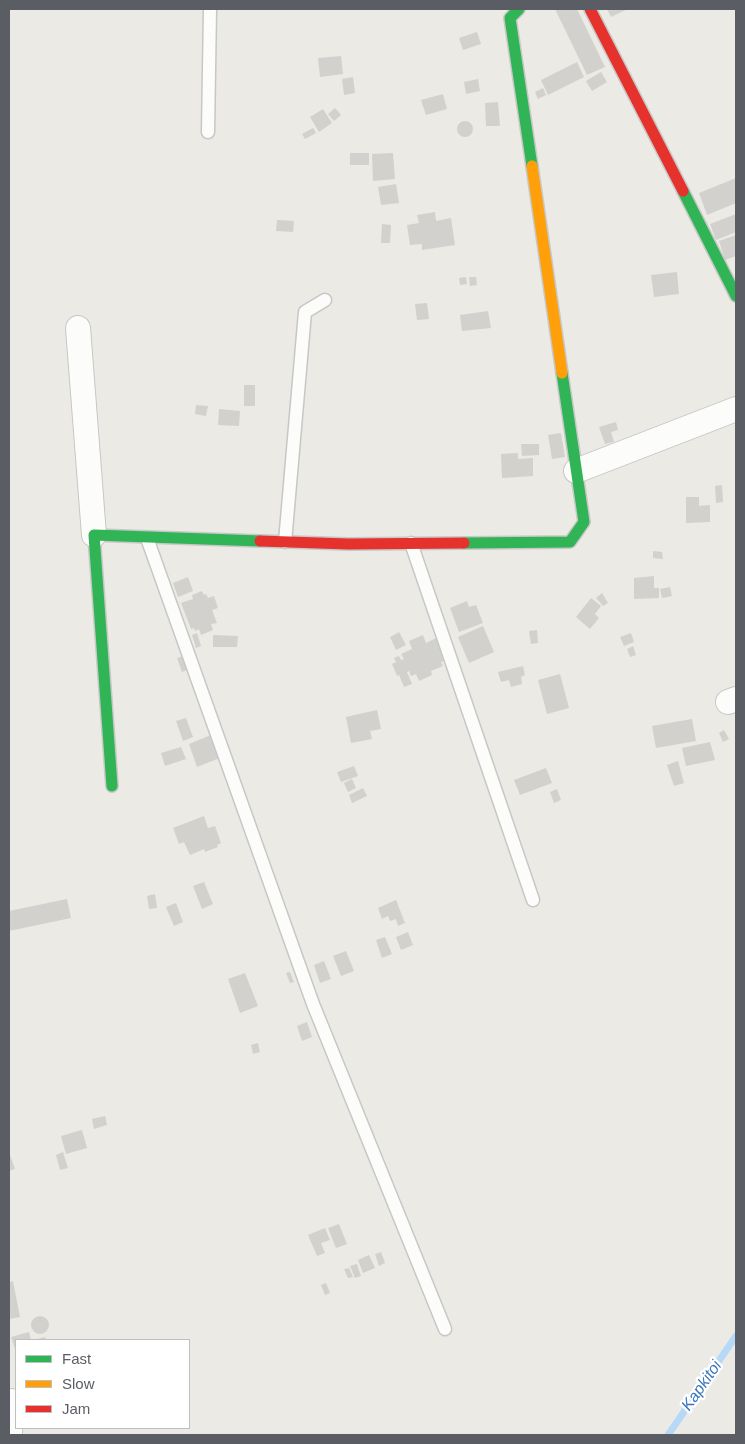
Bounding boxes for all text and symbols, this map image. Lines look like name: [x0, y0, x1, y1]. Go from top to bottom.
legend: [15, 1339, 190, 1429]
text: Fast: [62, 1350, 91, 1367]
water label: Kapkitoi: [678, 1357, 726, 1415]
text: Slow: [62, 1375, 95, 1392]
text: Jam: [62, 1400, 90, 1417]

